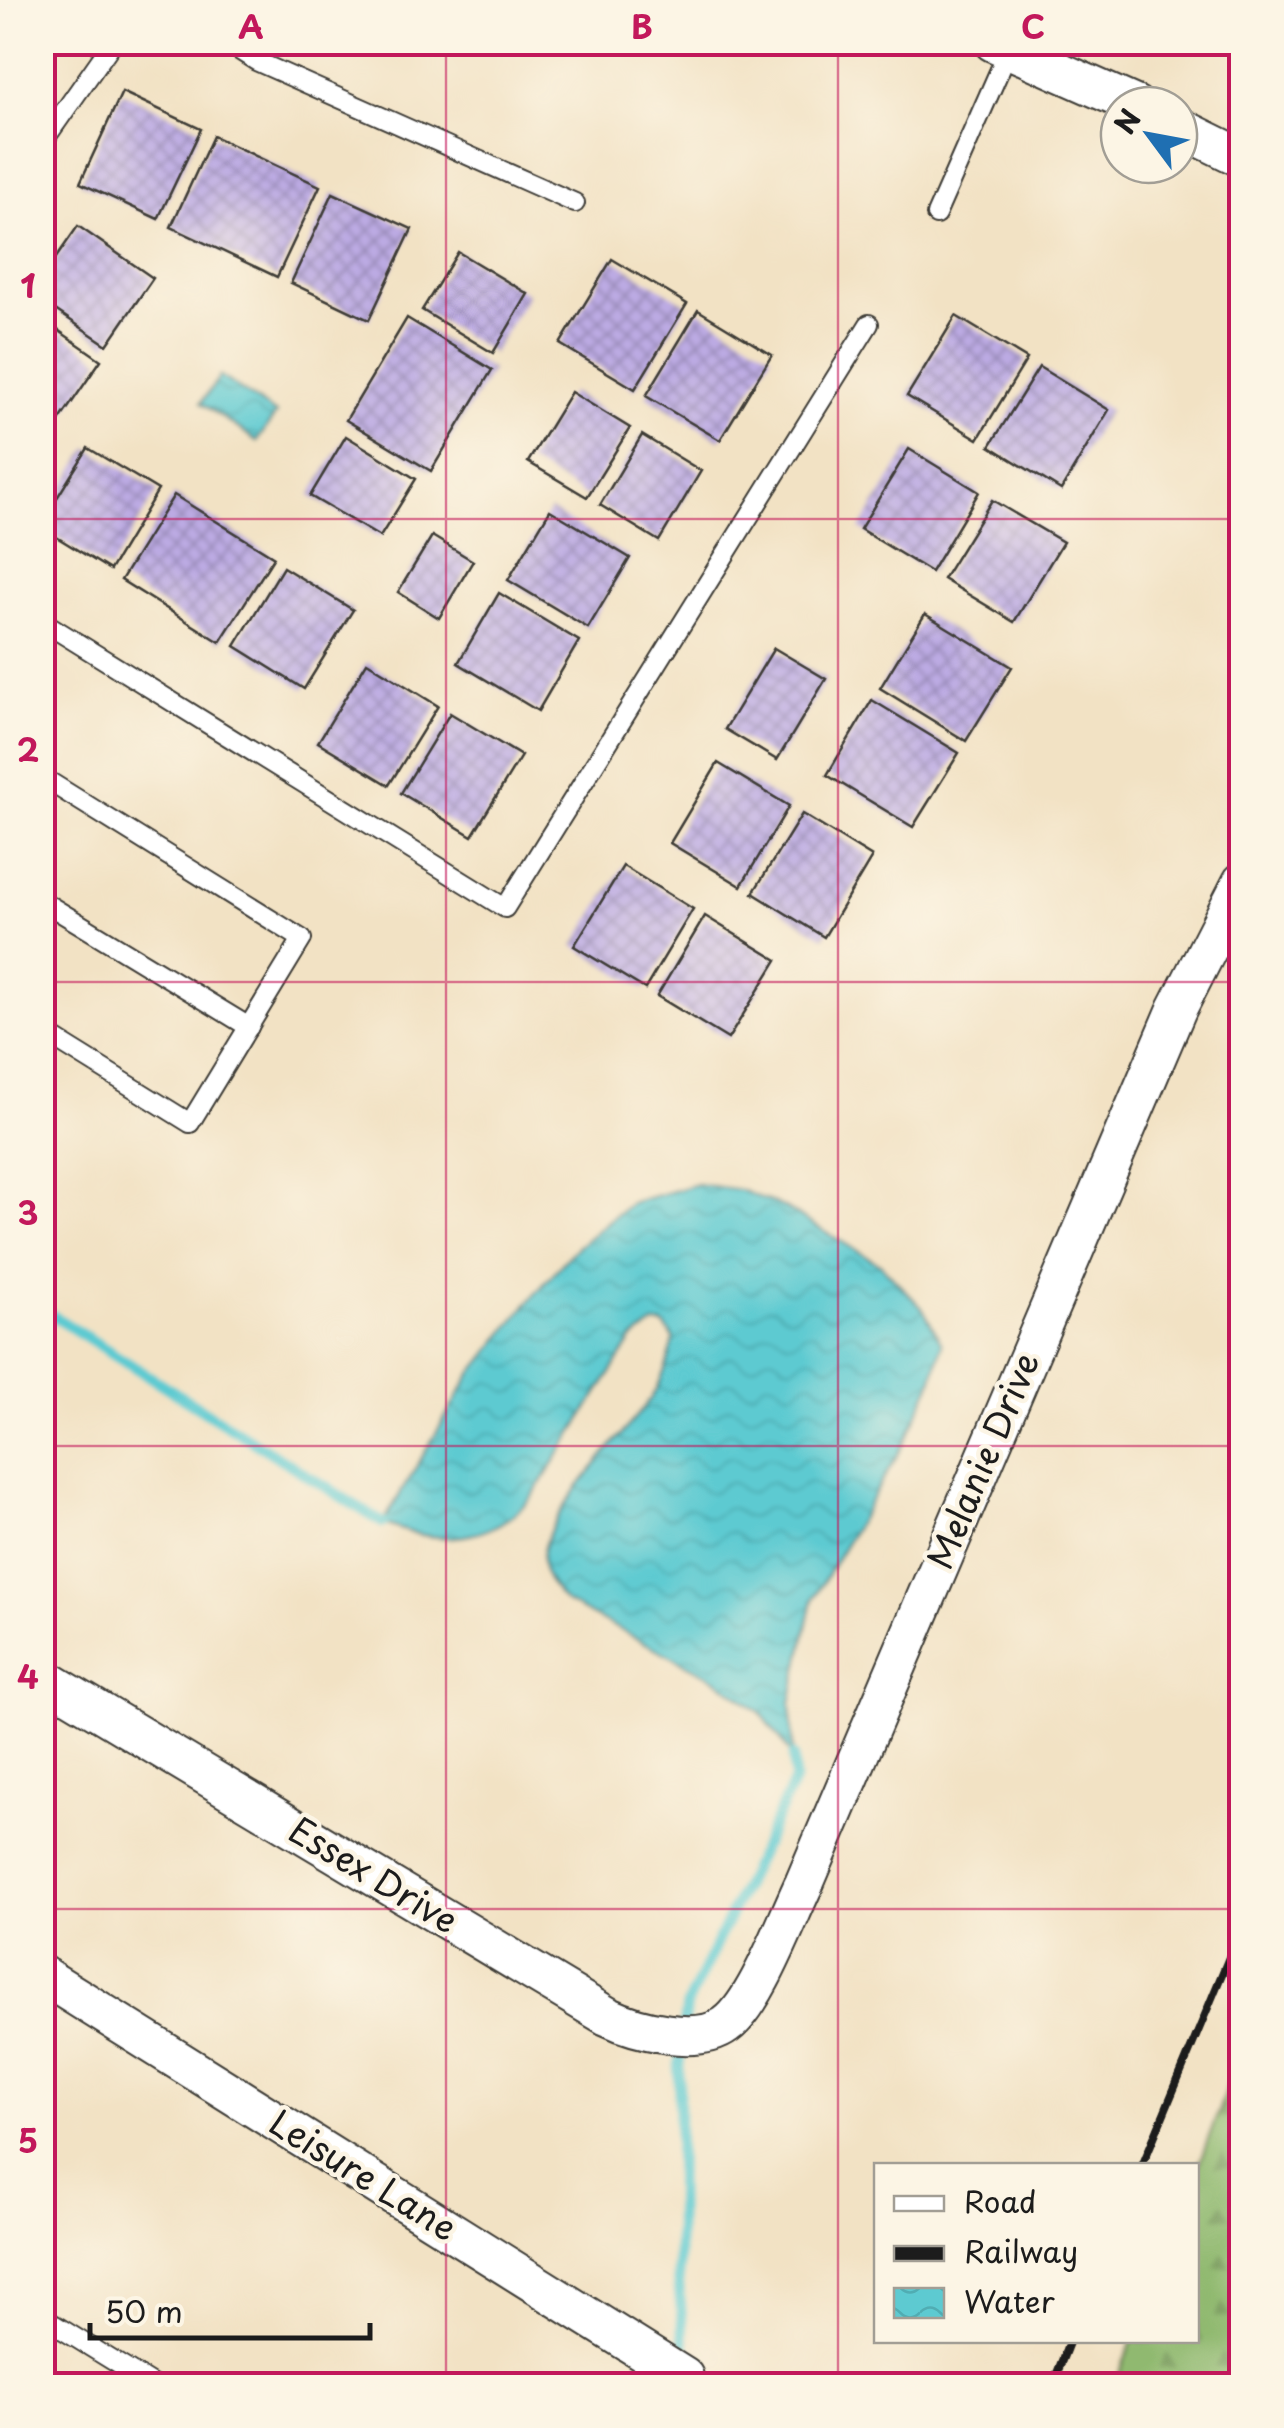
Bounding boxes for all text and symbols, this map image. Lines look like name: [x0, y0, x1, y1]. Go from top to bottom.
text: A: [238, 2, 264, 50]
text: B: [631, 2, 653, 50]
text: C: [1021, 2, 1045, 50]
north arrow: [1099, 85, 1199, 185]
text: N: [1102, 100, 1151, 142]
text: 1: [20, 261, 36, 309]
text: 2: [17, 725, 39, 773]
text: 3: [18, 1188, 38, 1236]
street label: Melanie Drive: [912, 1343, 1051, 1577]
text: 4: [17, 1652, 39, 1700]
street label: Essex Drive: [280, 1802, 469, 1945]
street label: Leisure Lane: [260, 2095, 469, 2253]
text: 5: [18, 2116, 38, 2164]
legend: [874, 2163, 1199, 2343]
text: Road: [964, 2178, 1037, 2223]
text: Railway: [964, 2228, 1078, 2273]
scale bar: [90, 2278, 370, 2340]
text: Water: [964, 2278, 1055, 2323]
text: 50 m: [105, 2288, 183, 2333]

